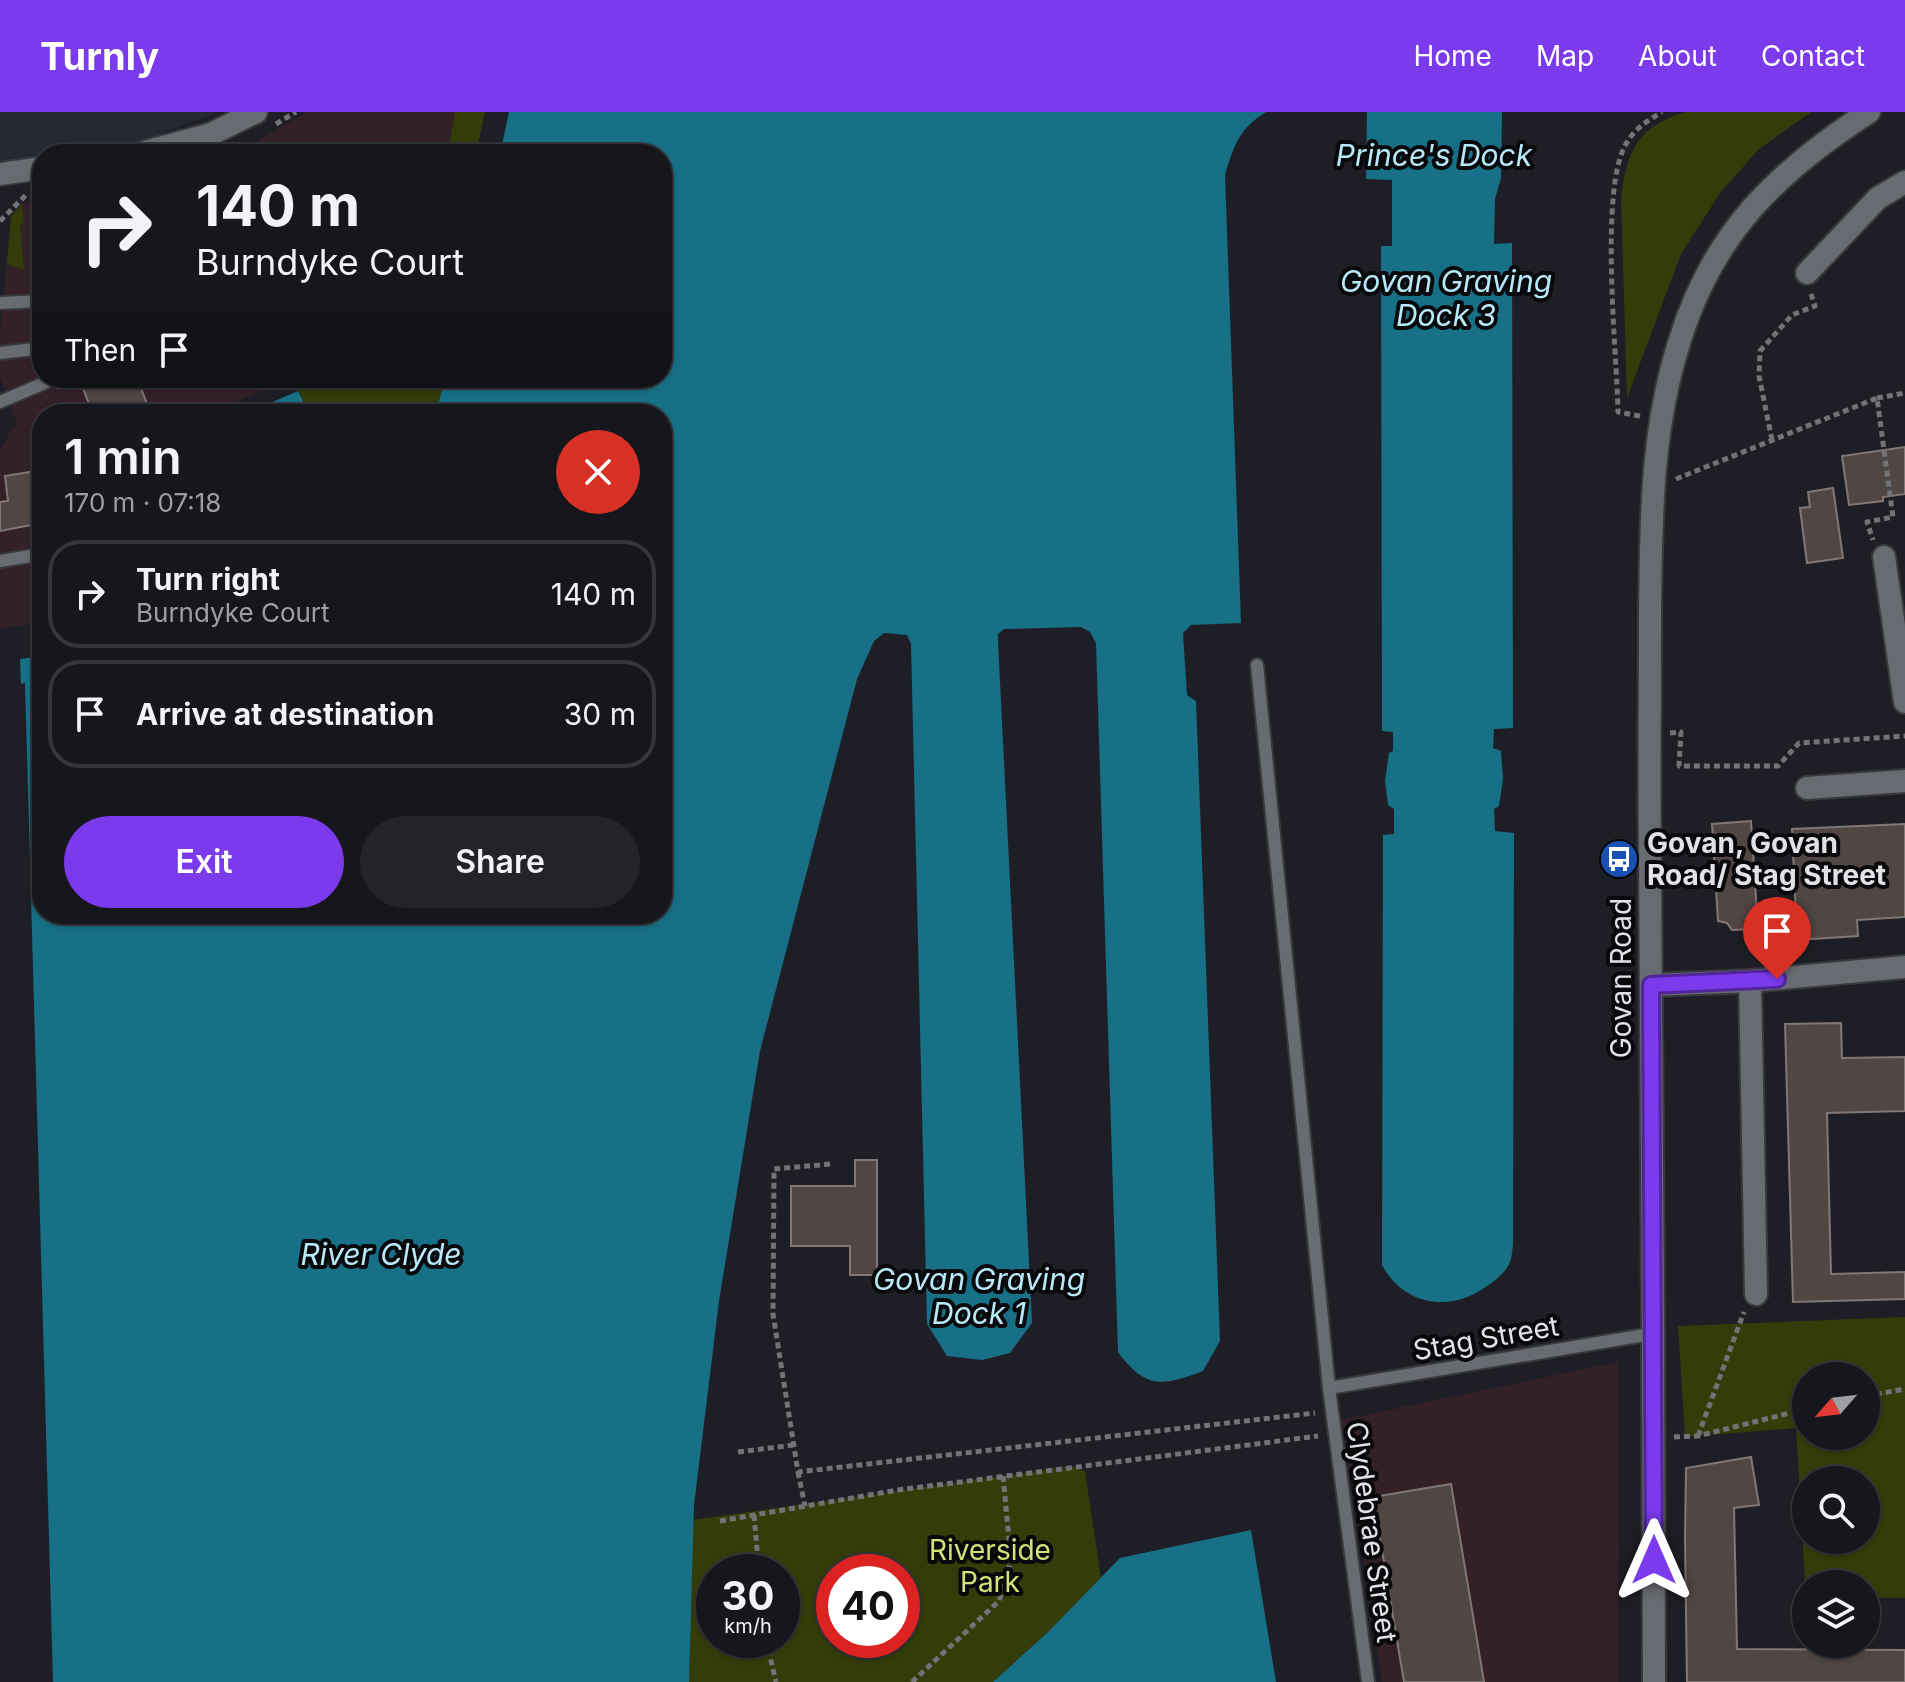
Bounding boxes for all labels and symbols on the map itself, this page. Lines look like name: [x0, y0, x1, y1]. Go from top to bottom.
water label: Prince's Dock: [1336, 137, 1533, 173]
water label: Govan Graving Dock 3: [1340, 263, 1552, 333]
place label: Govan, Govan Road/ Stag Street: [1647, 826, 1886, 892]
bus stop icon: Govan, Govan Road/ Stag Street: [1598, 838, 1640, 880]
pin: [1743, 897, 1811, 979]
street label: Govan Road: [1604, 898, 1638, 1058]
water label: River Clyde: [300, 1236, 462, 1272]
water label: Govan Graving Dock 1: [873, 1261, 1085, 1331]
street label: Stag Street: [1411, 1308, 1561, 1368]
north arrow: [1792, 1362, 1880, 1450]
street label: Clydebrae Street: [1340, 1419, 1404, 1645]
position arrow: [1612, 1518, 1696, 1602]
park label: Riverside Park: [929, 1533, 1051, 1599]
speed limit sign: 40: [816, 1554, 920, 1658]

